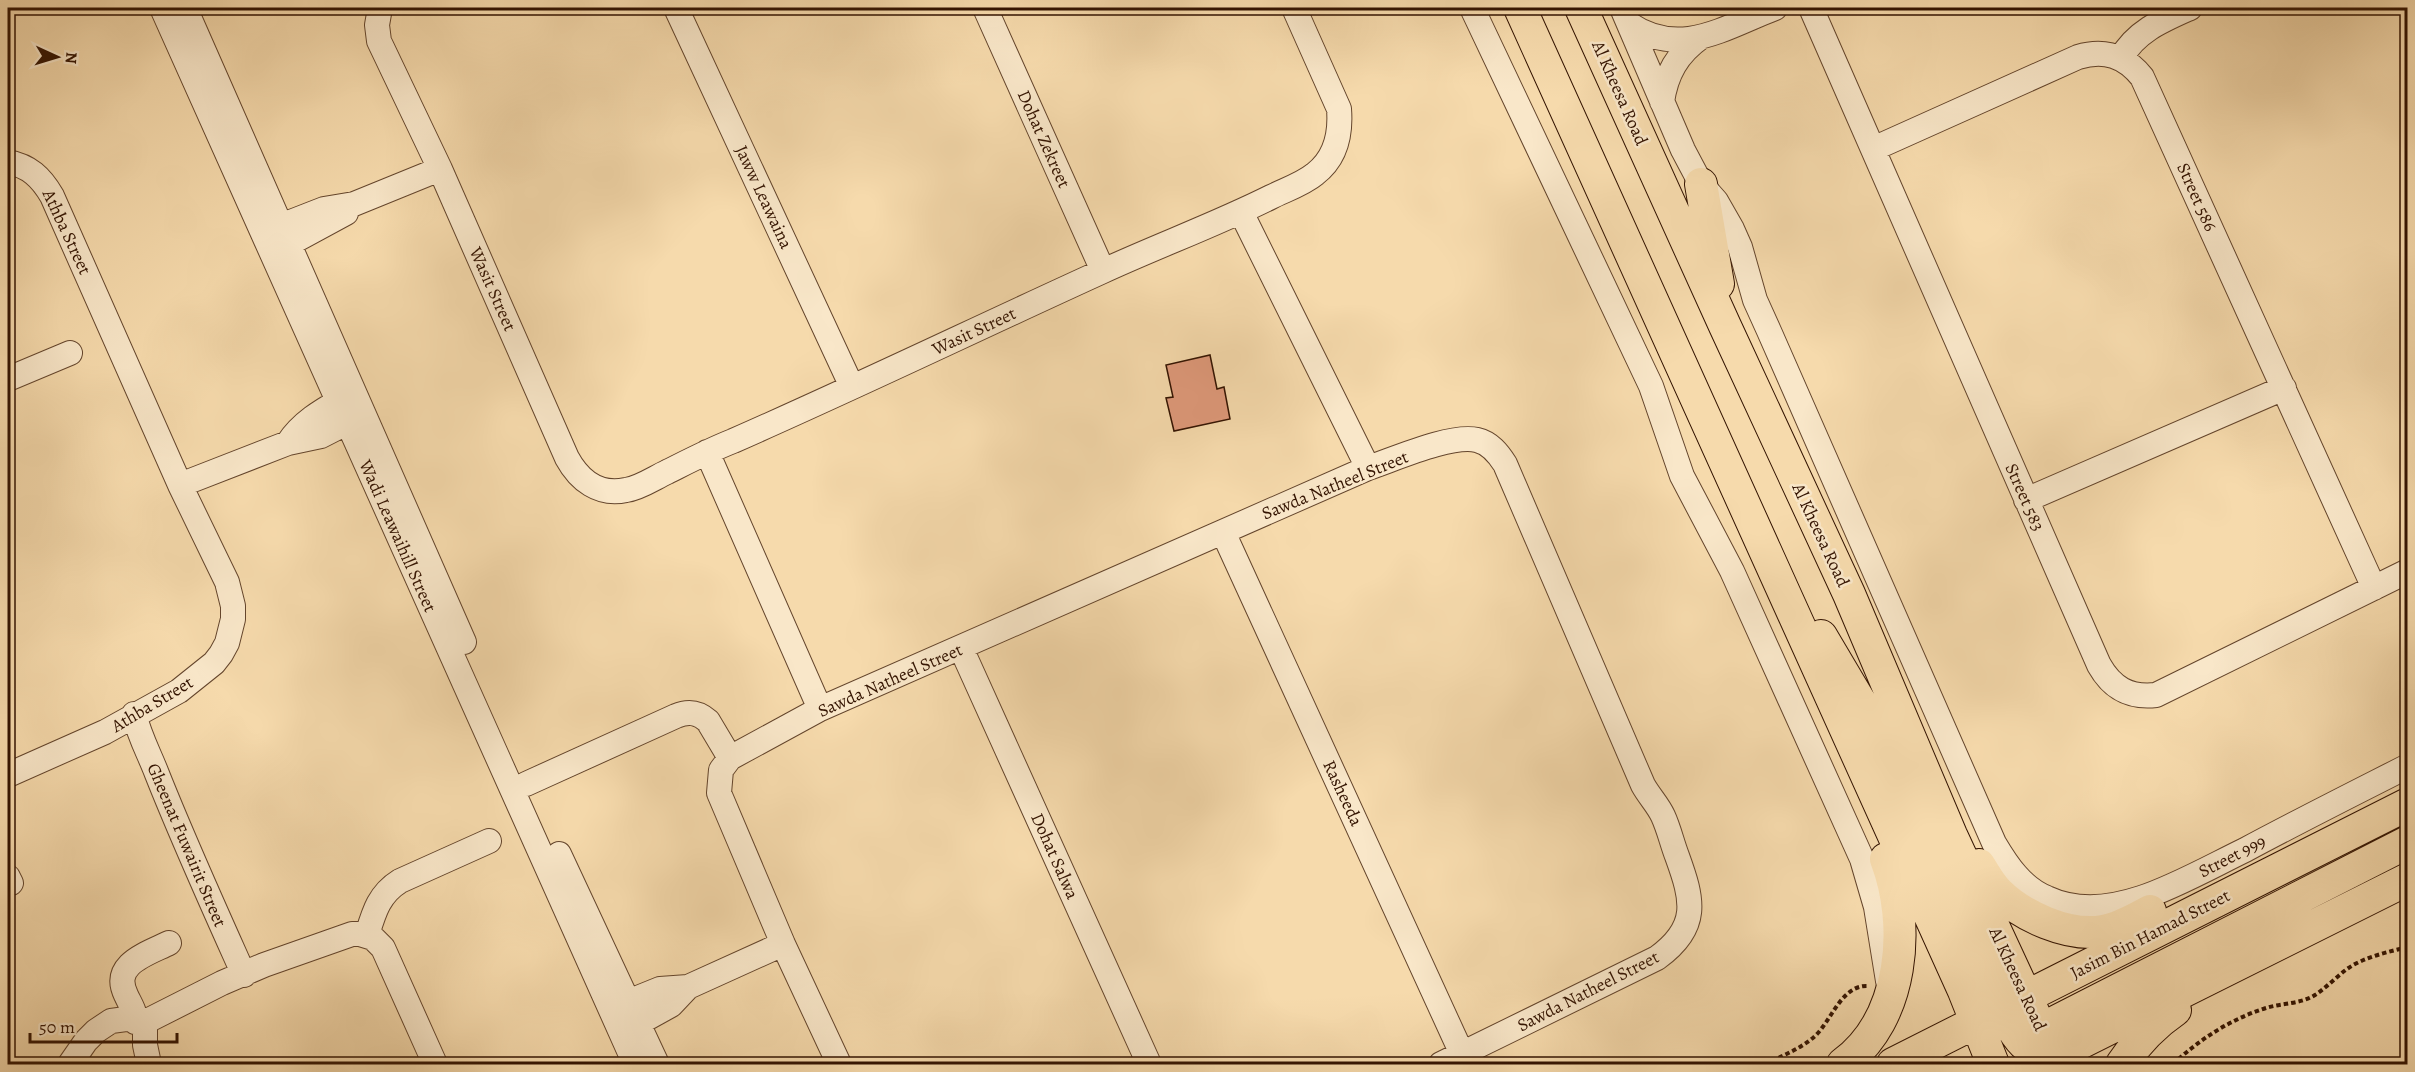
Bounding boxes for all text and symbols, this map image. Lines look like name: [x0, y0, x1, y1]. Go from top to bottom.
north arrow: [27, 27, 87, 87]
street label: Al Kheesa Road: [1586, 36, 1654, 149]
text: N: [60, 51, 82, 65]
street label: Dohat Zekreet: [1012, 86, 1076, 192]
street label: Jaww Leawaina: [730, 141, 799, 253]
street label: Street 586: [2171, 159, 2223, 235]
street label: Athba Street: [36, 185, 97, 279]
street label: Wasit Street: [463, 242, 522, 335]
street label: Wasit Street: [927, 301, 1020, 361]
street label: Sawda Natheel Street: [1258, 445, 1412, 525]
street label: Wadi Leawaihill Street: [353, 455, 442, 616]
street label: Street 583: [1999, 459, 2051, 535]
street label: Al Kheesa Road: [1786, 478, 1856, 591]
street label: Sawda Natheel Street: [814, 637, 966, 723]
street label: Athba Street: [106, 670, 197, 738]
street label: Rasheeda: [1317, 756, 1369, 830]
street label: Gheenat Fuwairit Street: [142, 759, 232, 931]
street label: Dohat Salwa: [1025, 809, 1085, 903]
street label: Street 999: [2194, 829, 2270, 883]
street label: Jasim Bin Hamad Street: [2066, 883, 2234, 985]
street label: Al Kheesa Road: [1983, 922, 2053, 1035]
street label: Sawda Natheel Street: [1513, 945, 1663, 1037]
scale bar: [30, 1006, 177, 1044]
text: 50 m: [39, 1015, 75, 1039]

